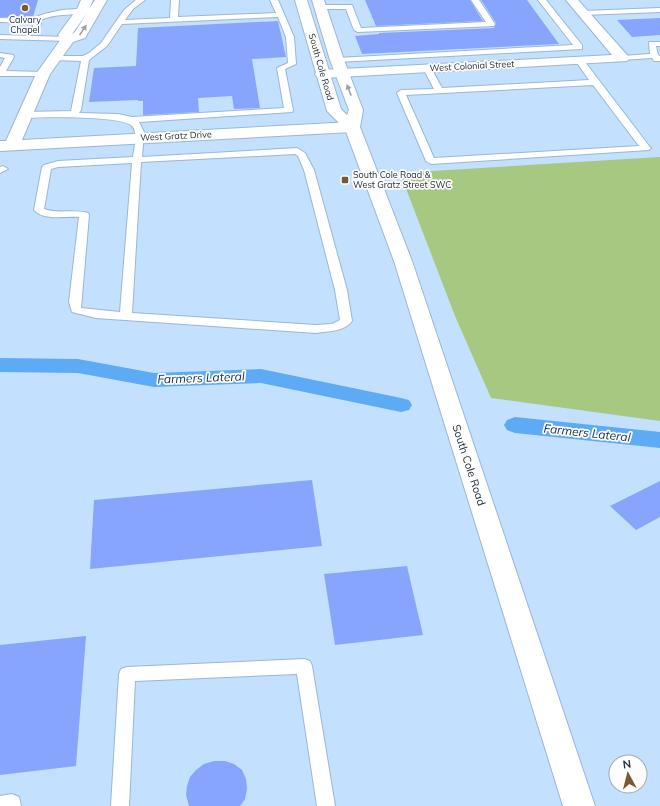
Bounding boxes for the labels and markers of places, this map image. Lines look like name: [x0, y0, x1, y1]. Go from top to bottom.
marker: Calvary Chapel: [20, 3, 30, 13]
place label: Calvary Chapel: [9, 14, 41, 35]
place label: South Cole Road & West Gratz Street SWC: [353, 169, 451, 190]
marker: South Cole Road & West Gratz Street SWC: [340, 175, 350, 185]

